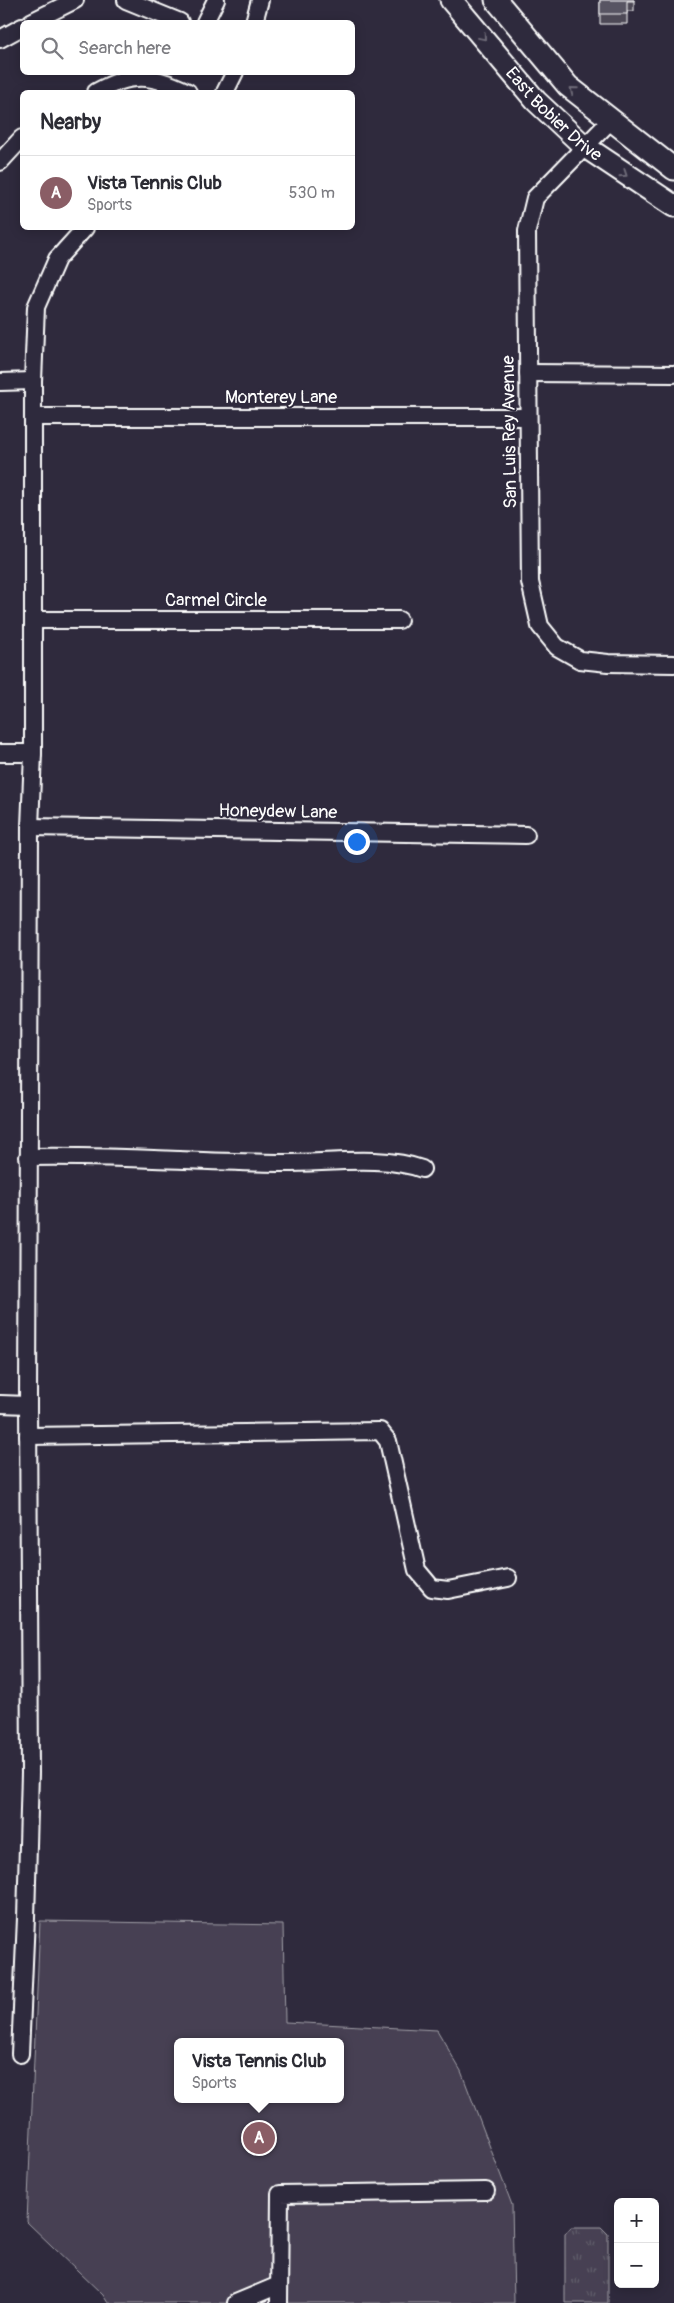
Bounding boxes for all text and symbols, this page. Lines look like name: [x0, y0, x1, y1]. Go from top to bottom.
search box: [20, 20, 355, 75]
one-way arrow: [477, 32, 486, 41]
icon: search: [38, 34, 66, 62]
text: Search here: [78, 36, 171, 60]
street label: East Bobier Drive: [500, 62, 606, 167]
one-way arrow: [570, 87, 579, 95]
text: Nearby: [40, 109, 101, 136]
one-way arrow: [619, 168, 628, 177]
text: Vista Tennis Club: [87, 171, 222, 195]
text: A: [51, 183, 61, 203]
text: 530 m: [289, 183, 335, 203]
text: Sports: [87, 195, 132, 215]
street label: San Luis Rey Avenue: [497, 355, 522, 509]
street label: Monterey Lane: [225, 386, 337, 409]
street label: Carmel Circle: [165, 589, 267, 612]
street label: Honeydew Lane: [218, 799, 338, 824]
your location: [344, 829, 370, 855]
popup: [174, 2038, 344, 2103]
text: Vista Tennis Club: [192, 2049, 326, 2073]
text: Sports: [192, 2073, 236, 2093]
pin: A: [243, 2119, 275, 2157]
map controls: [614, 2198, 659, 2288]
button: +: [614, 2198, 659, 2243]
button: −: [614, 2243, 659, 2288]

